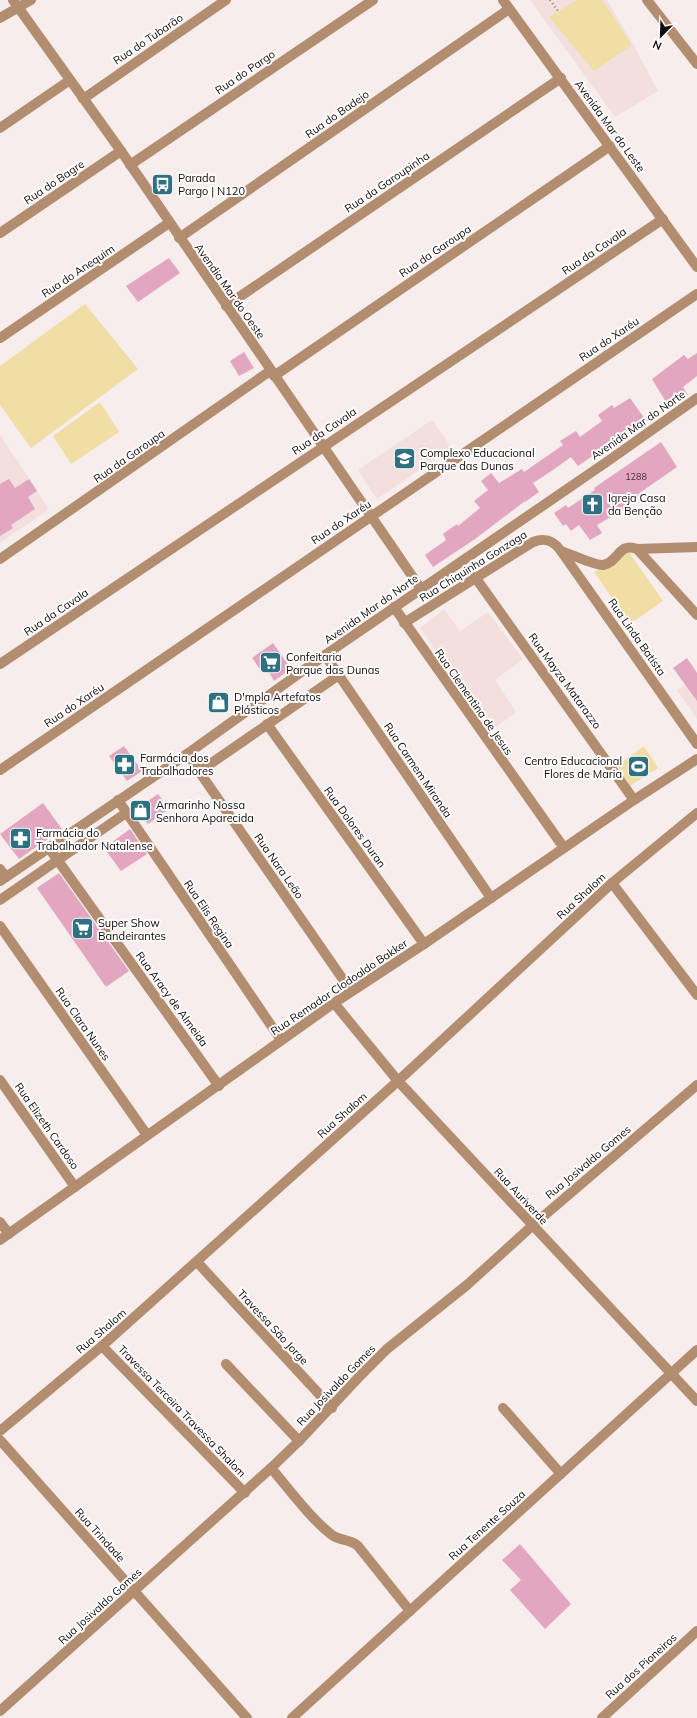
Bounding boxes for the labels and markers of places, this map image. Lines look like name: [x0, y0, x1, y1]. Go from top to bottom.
bus stop icon: Parada Pargo | N120: [149, 171, 175, 197]
place label: Parada Pargo | N120: [178, 171, 245, 198]
school or university icon: Complexo Educacional Parque das Dunas: [392, 446, 418, 472]
place label: Complexo Educacional Parque das Dunas: [420, 446, 535, 473]
church icon: Igreja Casa da Benção: [579, 491, 605, 517]
place label: Igreja Casa da Benção: [608, 491, 665, 518]
supermarket icon: Confeitaria Parque das Dunas: [258, 650, 284, 676]
place label: Confeitaria Parque das Dunas: [286, 650, 380, 677]
shop icon: D'mpla Artefatos Plásticos: [205, 690, 231, 716]
place label: D'mpla Artefatos Plásticos: [234, 690, 321, 717]
pharmacy icon: Farmácia dos Trabalhadores: [112, 751, 138, 777]
place label: Farmácia dos Trabalhadores: [140, 751, 213, 778]
place label: Centro Educacional Flores de Maria: [524, 754, 622, 781]
sports icon: Centro Educacional Flores de Maria: [625, 754, 651, 780]
shop icon: Armarinho Nossa Senhora Aparecida: [128, 798, 154, 824]
place label: Armarinho Nossa Senhora Aparecida: [156, 798, 254, 825]
pharmacy icon: Farmácia do Trabalhador Natalense: [7, 826, 33, 852]
place label: Farmácia do Trabalhador Natalense: [36, 826, 153, 853]
supermarket icon: Super Show Bandeirantes: [70, 916, 96, 942]
place label: Super Show Bandeirantes: [98, 916, 166, 943]

